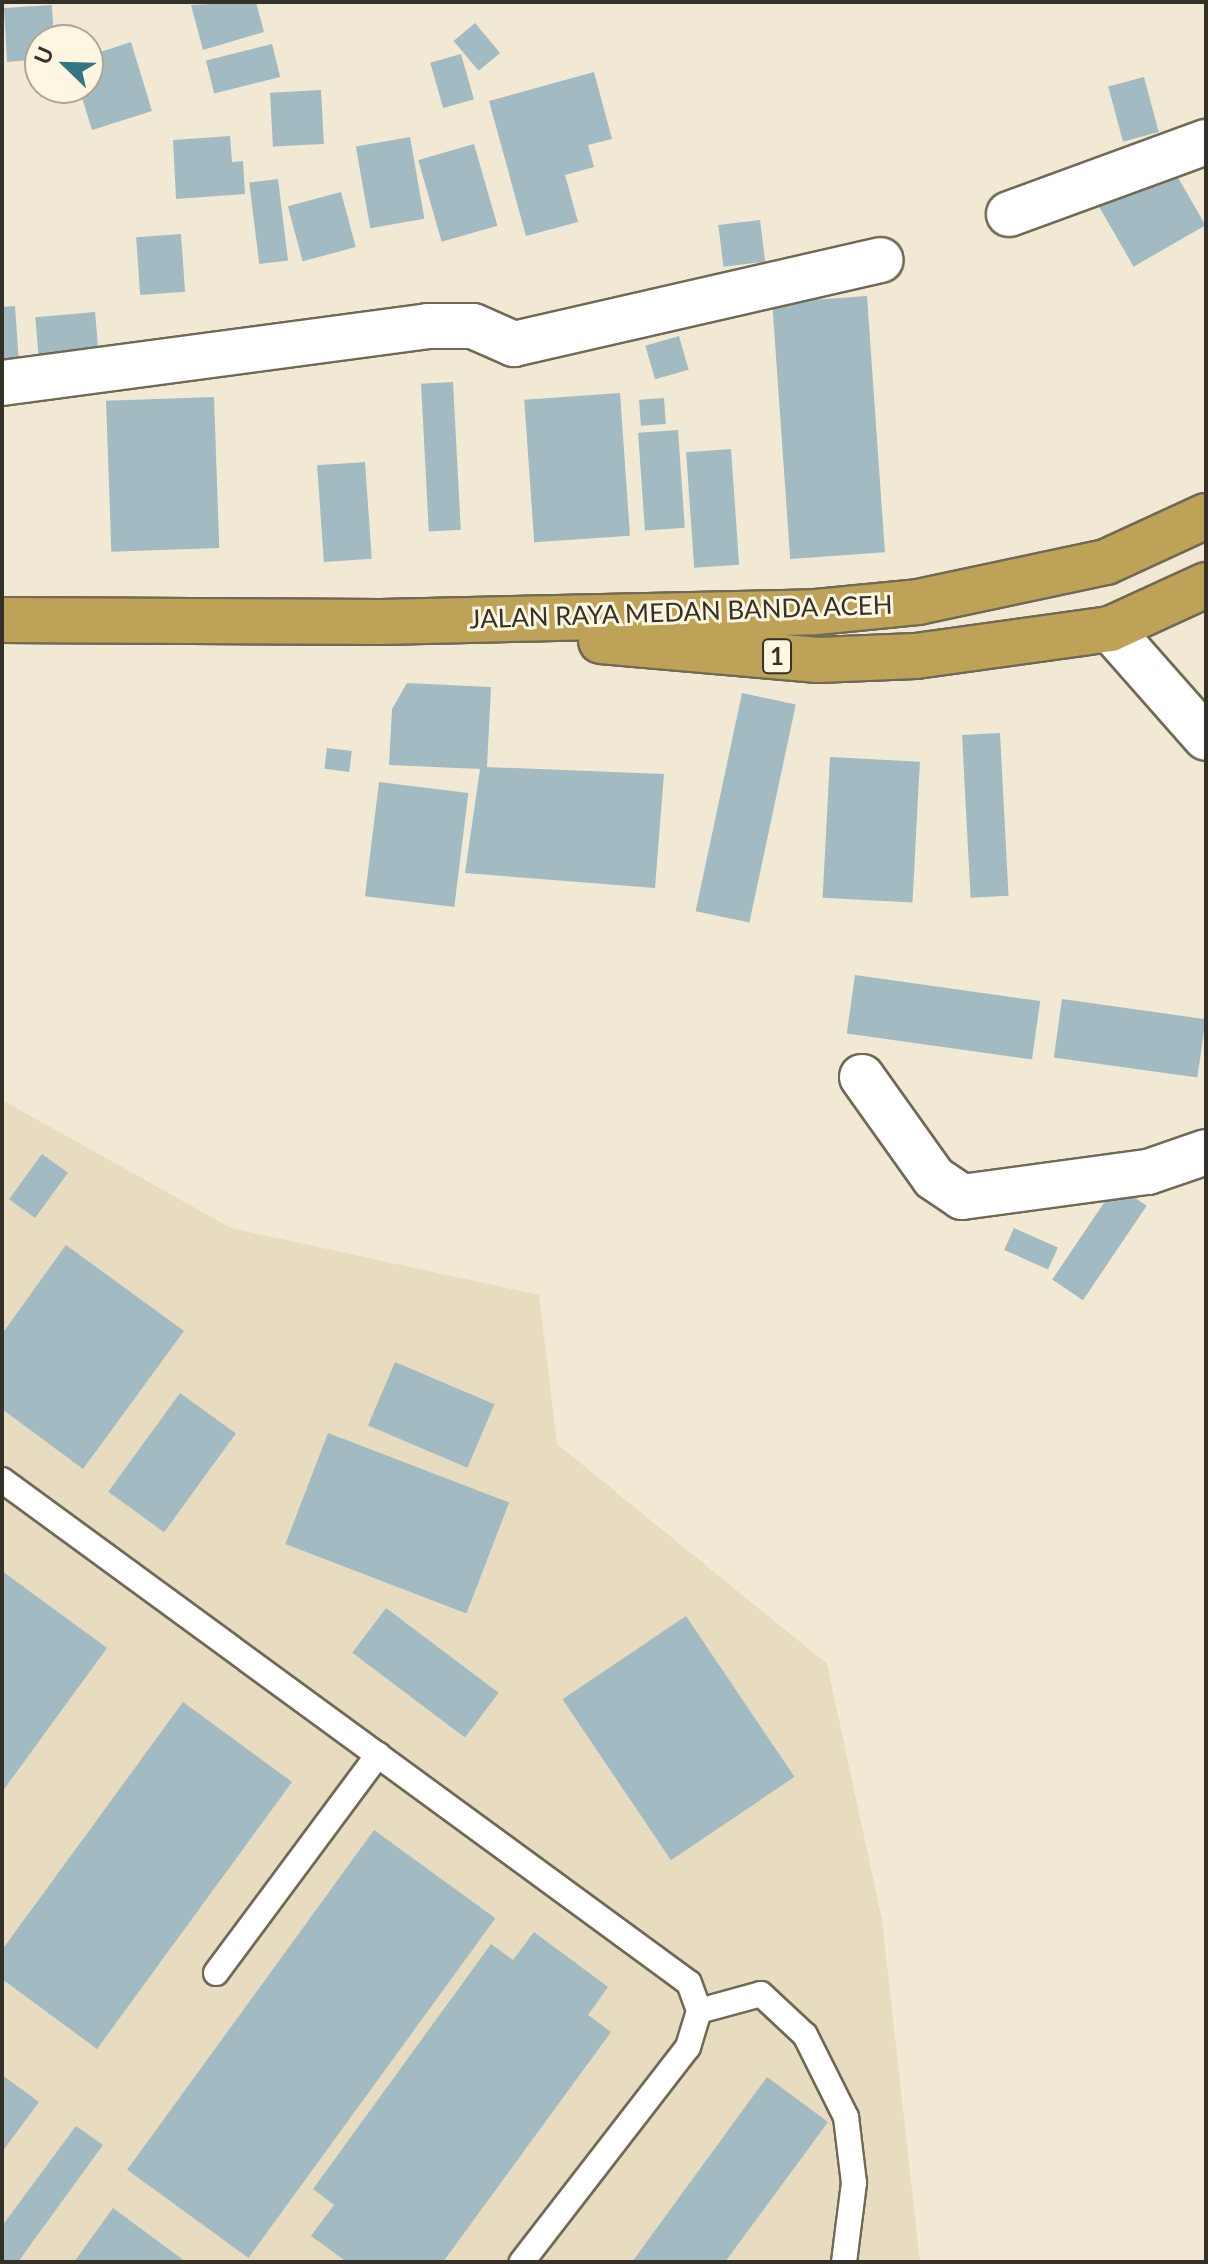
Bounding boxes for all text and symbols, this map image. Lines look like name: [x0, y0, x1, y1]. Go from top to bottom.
north arrow: [24, 24, 104, 104]
text: U: [28, 42, 59, 68]
street label: JALAN RAYA MEDAN BANDA ACEH: [468, 589, 894, 635]
road number: 1: [761, 636, 793, 676]

